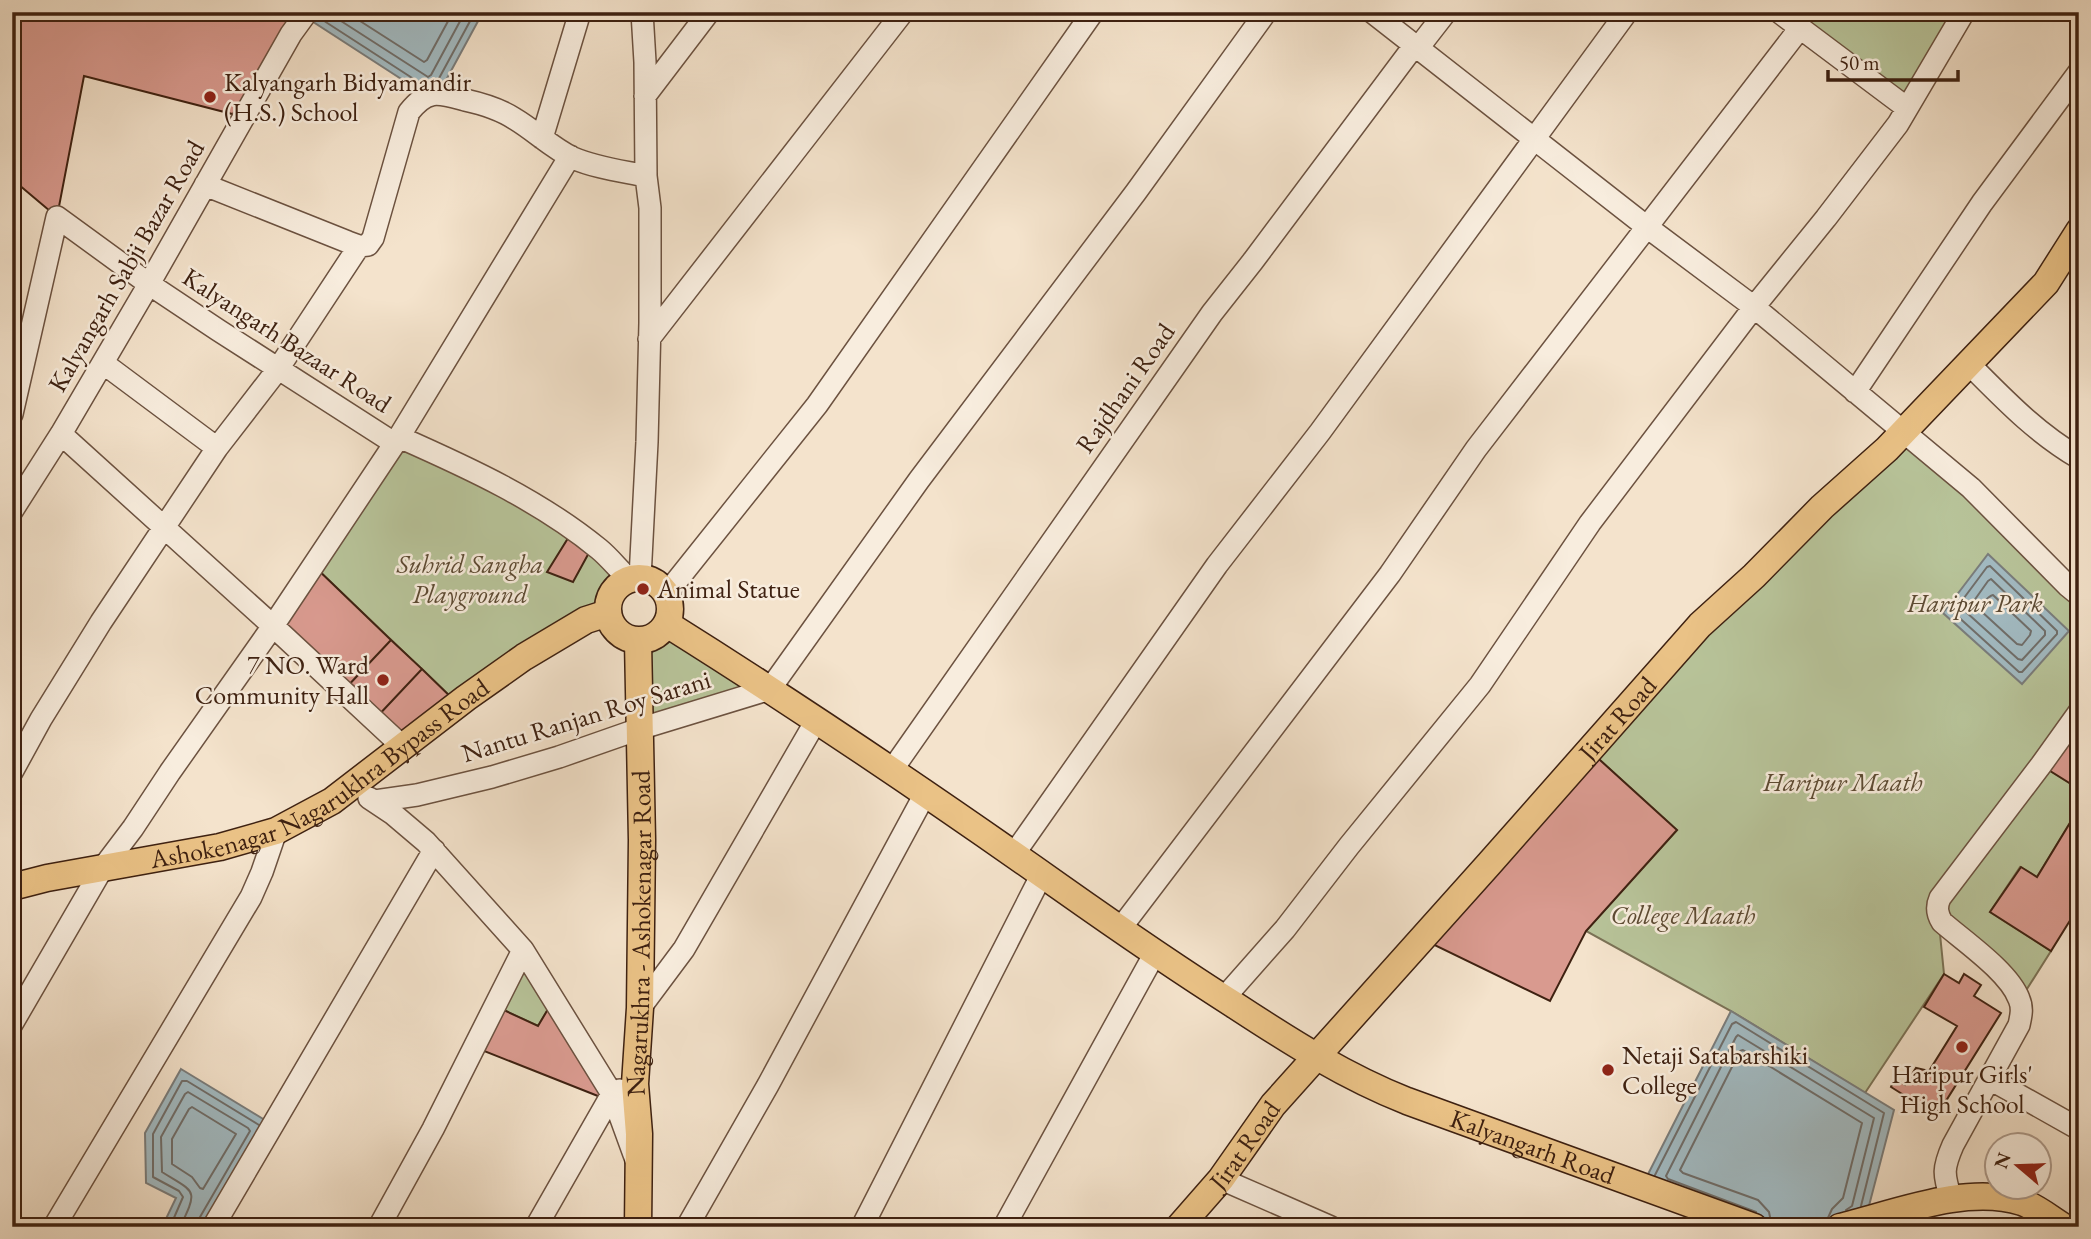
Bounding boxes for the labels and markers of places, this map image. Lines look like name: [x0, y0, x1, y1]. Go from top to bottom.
place label: Kalyangarh Bidyamandir (H.S.) School: [224, 65, 471, 129]
marker: Kalyangarh Bidyamandir (H.S.) School: [202, 89, 218, 105]
place label: Animal Statue: [656, 572, 800, 606]
marker: Animal Statue: [635, 581, 651, 597]
place label: 7 NO. Ward Community Hall: [195, 648, 370, 712]
marker: 7 NO. Ward Community Hall: [375, 672, 391, 688]
place label: Netaji Satabarshiki College: [1622, 1038, 1808, 1102]
marker: Haripur Girls' High School: [1954, 1039, 1970, 1055]
place label: Haripur Girls' High School: [1891, 1057, 2033, 1121]
marker: Netaji Satabarshiki College: [1600, 1062, 1616, 1078]

